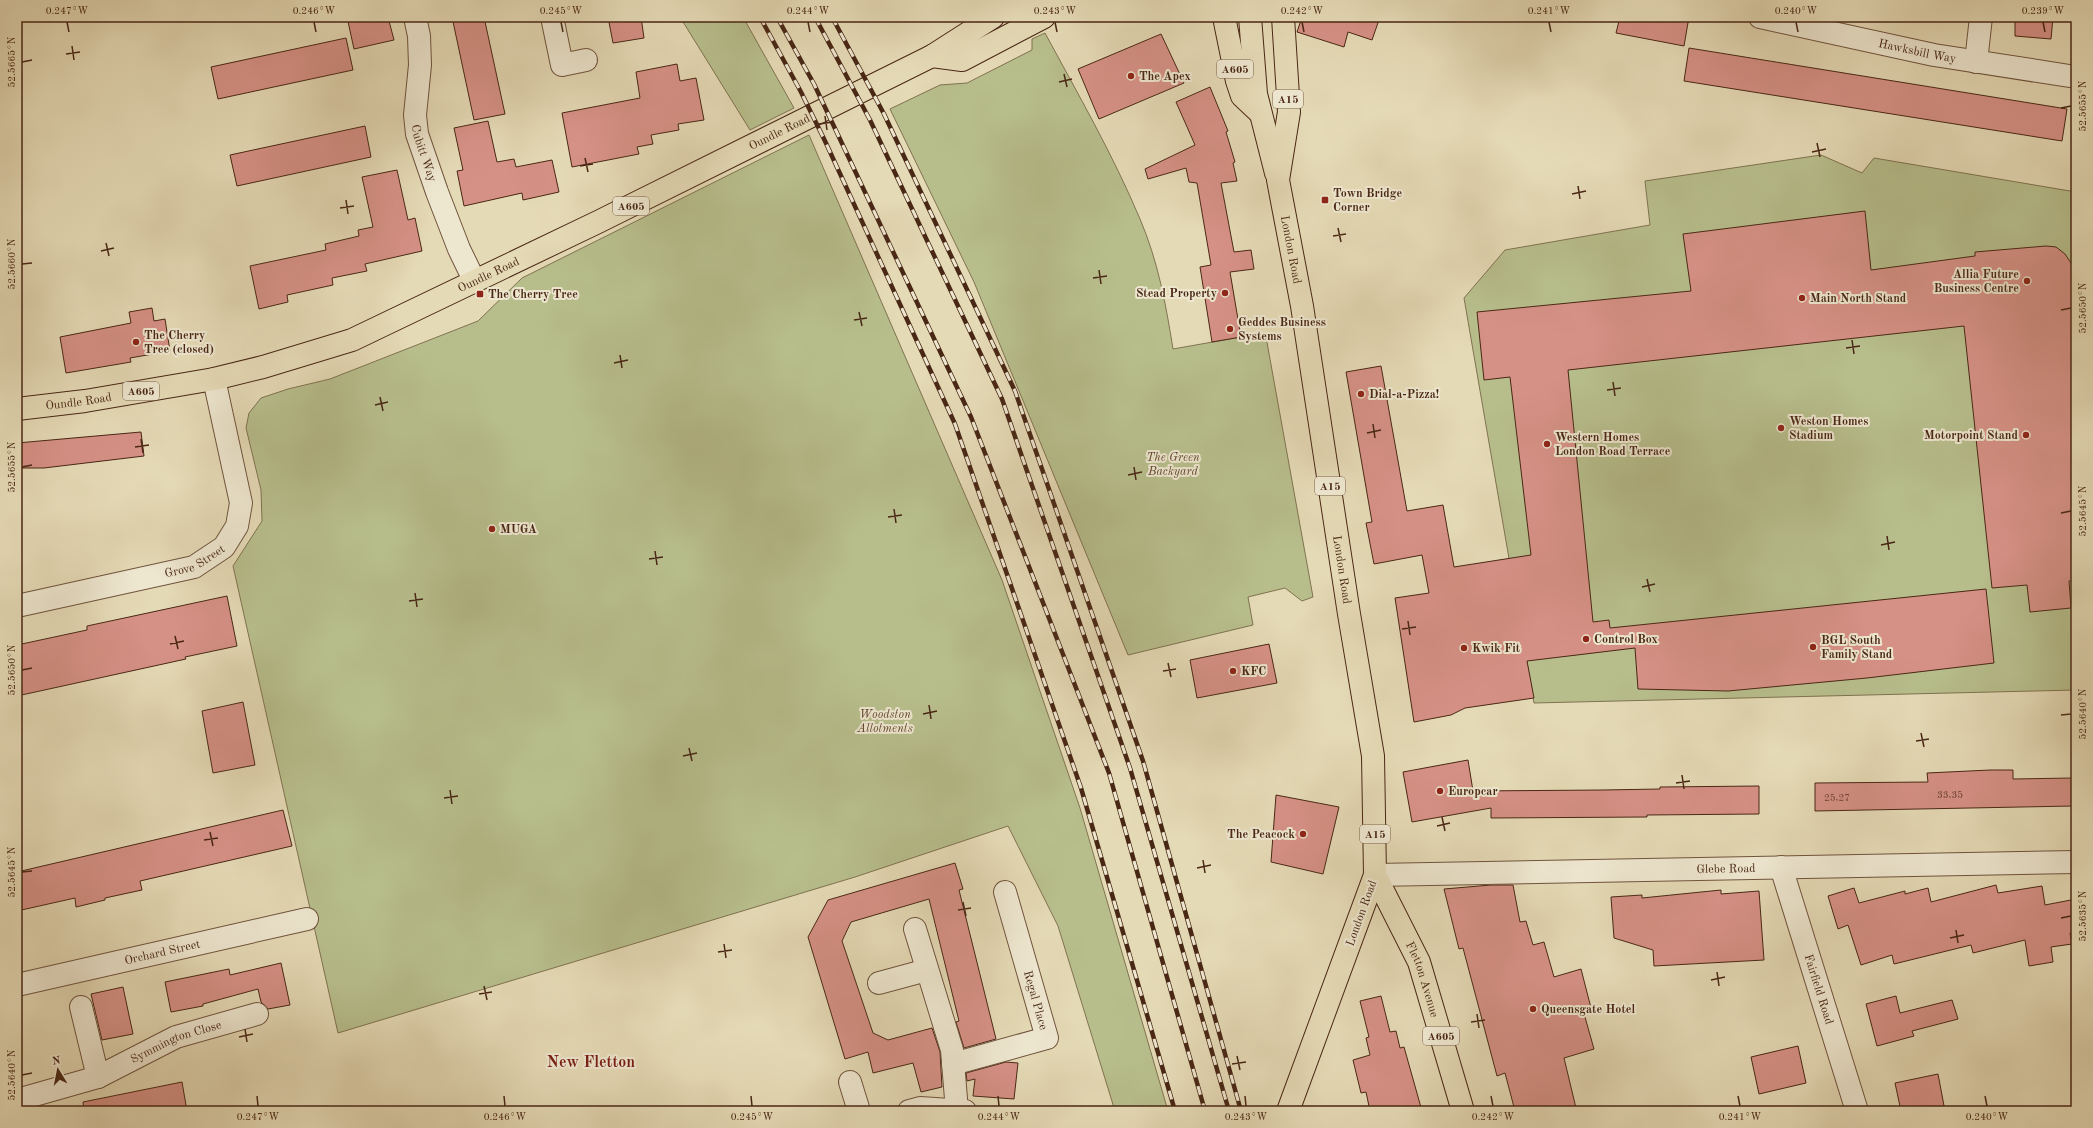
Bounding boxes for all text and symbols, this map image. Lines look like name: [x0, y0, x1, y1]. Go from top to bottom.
text: 0.247°W: [46, 6, 89, 16]
text: 0.246°W: [293, 6, 336, 16]
text: 0.245°W: [540, 6, 583, 16]
text: 0.244°W: [787, 6, 830, 16]
text: 0.243°W: [1034, 6, 1077, 16]
text: 0.242°W: [1281, 6, 1324, 16]
text: 0.241°W: [1528, 6, 1571, 16]
text: 0.240°W: [1775, 6, 1818, 16]
text: 0.239°W: [2022, 6, 2065, 16]
text: 52.5665°N: [7, 36, 17, 88]
street label: Hawksbill Way: [1877, 38, 1958, 65]
road number: A605: [1217, 60, 1253, 78]
marker: The Apex: [1126, 71, 1136, 81]
place label: The Apex: [1139, 71, 1191, 83]
text: 52.5655°N: [2078, 80, 2088, 132]
road number: A15: [1273, 90, 1303, 108]
street label: Oundle Road: [747, 113, 812, 153]
street label: Cubitt Way: [409, 124, 438, 184]
place label: Town Bridge Corner: [1333, 188, 1402, 214]
marker: Town Bridge Corner: [1320, 195, 1330, 205]
road number: A605: [613, 197, 649, 215]
street label: London Road: [1278, 215, 1303, 285]
text: 52.5660°N: [7, 238, 17, 290]
street label: Oundle Road: [456, 256, 521, 295]
place label: Allia Future Business Centre: [1934, 269, 2019, 295]
marker: Allia Future Business Centre: [2022, 276, 2032, 286]
text: 52.5650°N: [2078, 282, 2088, 334]
place label: Stead Property: [1136, 288, 1217, 300]
marker: Stead Property: [1220, 288, 1230, 298]
marker: The Cherry Tree: [475, 289, 485, 299]
place label: The Cherry Tree: [488, 289, 578, 301]
marker: Main North Stand: [1797, 293, 1807, 303]
place label: Main North Stand: [1810, 293, 1907, 305]
place label: Geddes Business Systems: [1238, 317, 1326, 343]
marker: Geddes Business Systems: [1225, 324, 1235, 334]
place label: The Cherry Tree (closed): [144, 330, 214, 356]
marker: The Cherry Tree (closed): [131, 337, 141, 347]
road number: A605: [123, 382, 159, 400]
marker: Dial-a-Pizza!: [1356, 389, 1366, 399]
place label: Dial-a-Pizza!: [1369, 389, 1439, 401]
street label: Oundle Road: [45, 392, 113, 413]
place label: Weston Homes Stadium: [1789, 416, 1868, 442]
marker: Weston Homes Stadium: [1776, 423, 1786, 433]
place label: Motorpoint Stand: [1924, 430, 2019, 442]
marker: Motorpoint Stand: [2021, 430, 2031, 440]
place label: Western Homes London Road Terrace: [1555, 432, 1671, 458]
marker: Western Homes London Road Terrace: [1542, 439, 1552, 449]
text: 52.5655°N: [7, 441, 17, 493]
park label: The Green Backyard: [1146, 452, 1200, 478]
road number: A15: [1315, 477, 1345, 495]
text: 52.5645°N: [2078, 485, 2088, 537]
marker: MUGA: [487, 524, 497, 534]
place label: MUGA: [500, 524, 537, 536]
street label: London Road: [1330, 535, 1352, 605]
street label: Grove Street: [164, 543, 227, 580]
marker: Control Box: [1581, 634, 1591, 644]
place label: Control Box: [1594, 634, 1658, 646]
place label: BGL South Family Stand: [1821, 635, 1893, 661]
marker: BGL South Family Stand: [1808, 642, 1818, 652]
marker: Kwik Fit: [1459, 643, 1469, 653]
place label: Kwik Fit: [1472, 643, 1521, 655]
text: 52.5650°N: [7, 644, 17, 696]
marker: KFC: [1228, 666, 1238, 676]
place label: KFC: [1241, 666, 1266, 678]
text: 52.5640°N: [2078, 688, 2088, 740]
park label: Woodston Allotments: [856, 709, 913, 735]
marker: Europcar: [1435, 786, 1445, 796]
place label: Europcar: [1448, 786, 1498, 798]
house number: 33,35: [1937, 790, 1963, 800]
house number: 25,27: [1824, 793, 1850, 803]
road number: A15: [1360, 825, 1390, 843]
place label: The Peacock: [1227, 829, 1295, 841]
marker: The Peacock: [1298, 829, 1308, 839]
text: 52.5645°N: [7, 846, 17, 898]
street label: Glebe Road: [1696, 863, 1756, 876]
street label: London Road: [1344, 879, 1379, 948]
text: 52.5635°N: [2078, 890, 2088, 942]
street label: Orchard Street: [123, 938, 202, 967]
street label: Fletton Avenue: [1403, 940, 1440, 1019]
street label: Fairfield Road: [1802, 953, 1835, 1026]
street label: Regal Place: [1021, 969, 1049, 1032]
marker: Queensgate Hotel: [1528, 1004, 1538, 1014]
place label: Queensgate Hotel: [1541, 1004, 1635, 1016]
street label: Symmington Close: [129, 1019, 223, 1066]
road number: A605: [1423, 1027, 1459, 1045]
text: 52.5640°N: [7, 1049, 17, 1101]
north arrow: [38, 1050, 78, 1090]
text: N: [51, 1055, 62, 1068]
district label: New Fletton: [547, 1055, 635, 1071]
text: 0.247°W: [237, 1112, 280, 1122]
text: 0.246°W: [484, 1112, 527, 1122]
text: 0.245°W: [731, 1112, 774, 1122]
text: 0.244°W: [978, 1112, 1021, 1122]
text: 0.243°W: [1225, 1112, 1268, 1122]
text: 0.242°W: [1472, 1112, 1515, 1122]
text: 0.241°W: [1719, 1112, 1762, 1122]
text: 0.240°W: [1966, 1112, 2009, 1122]

